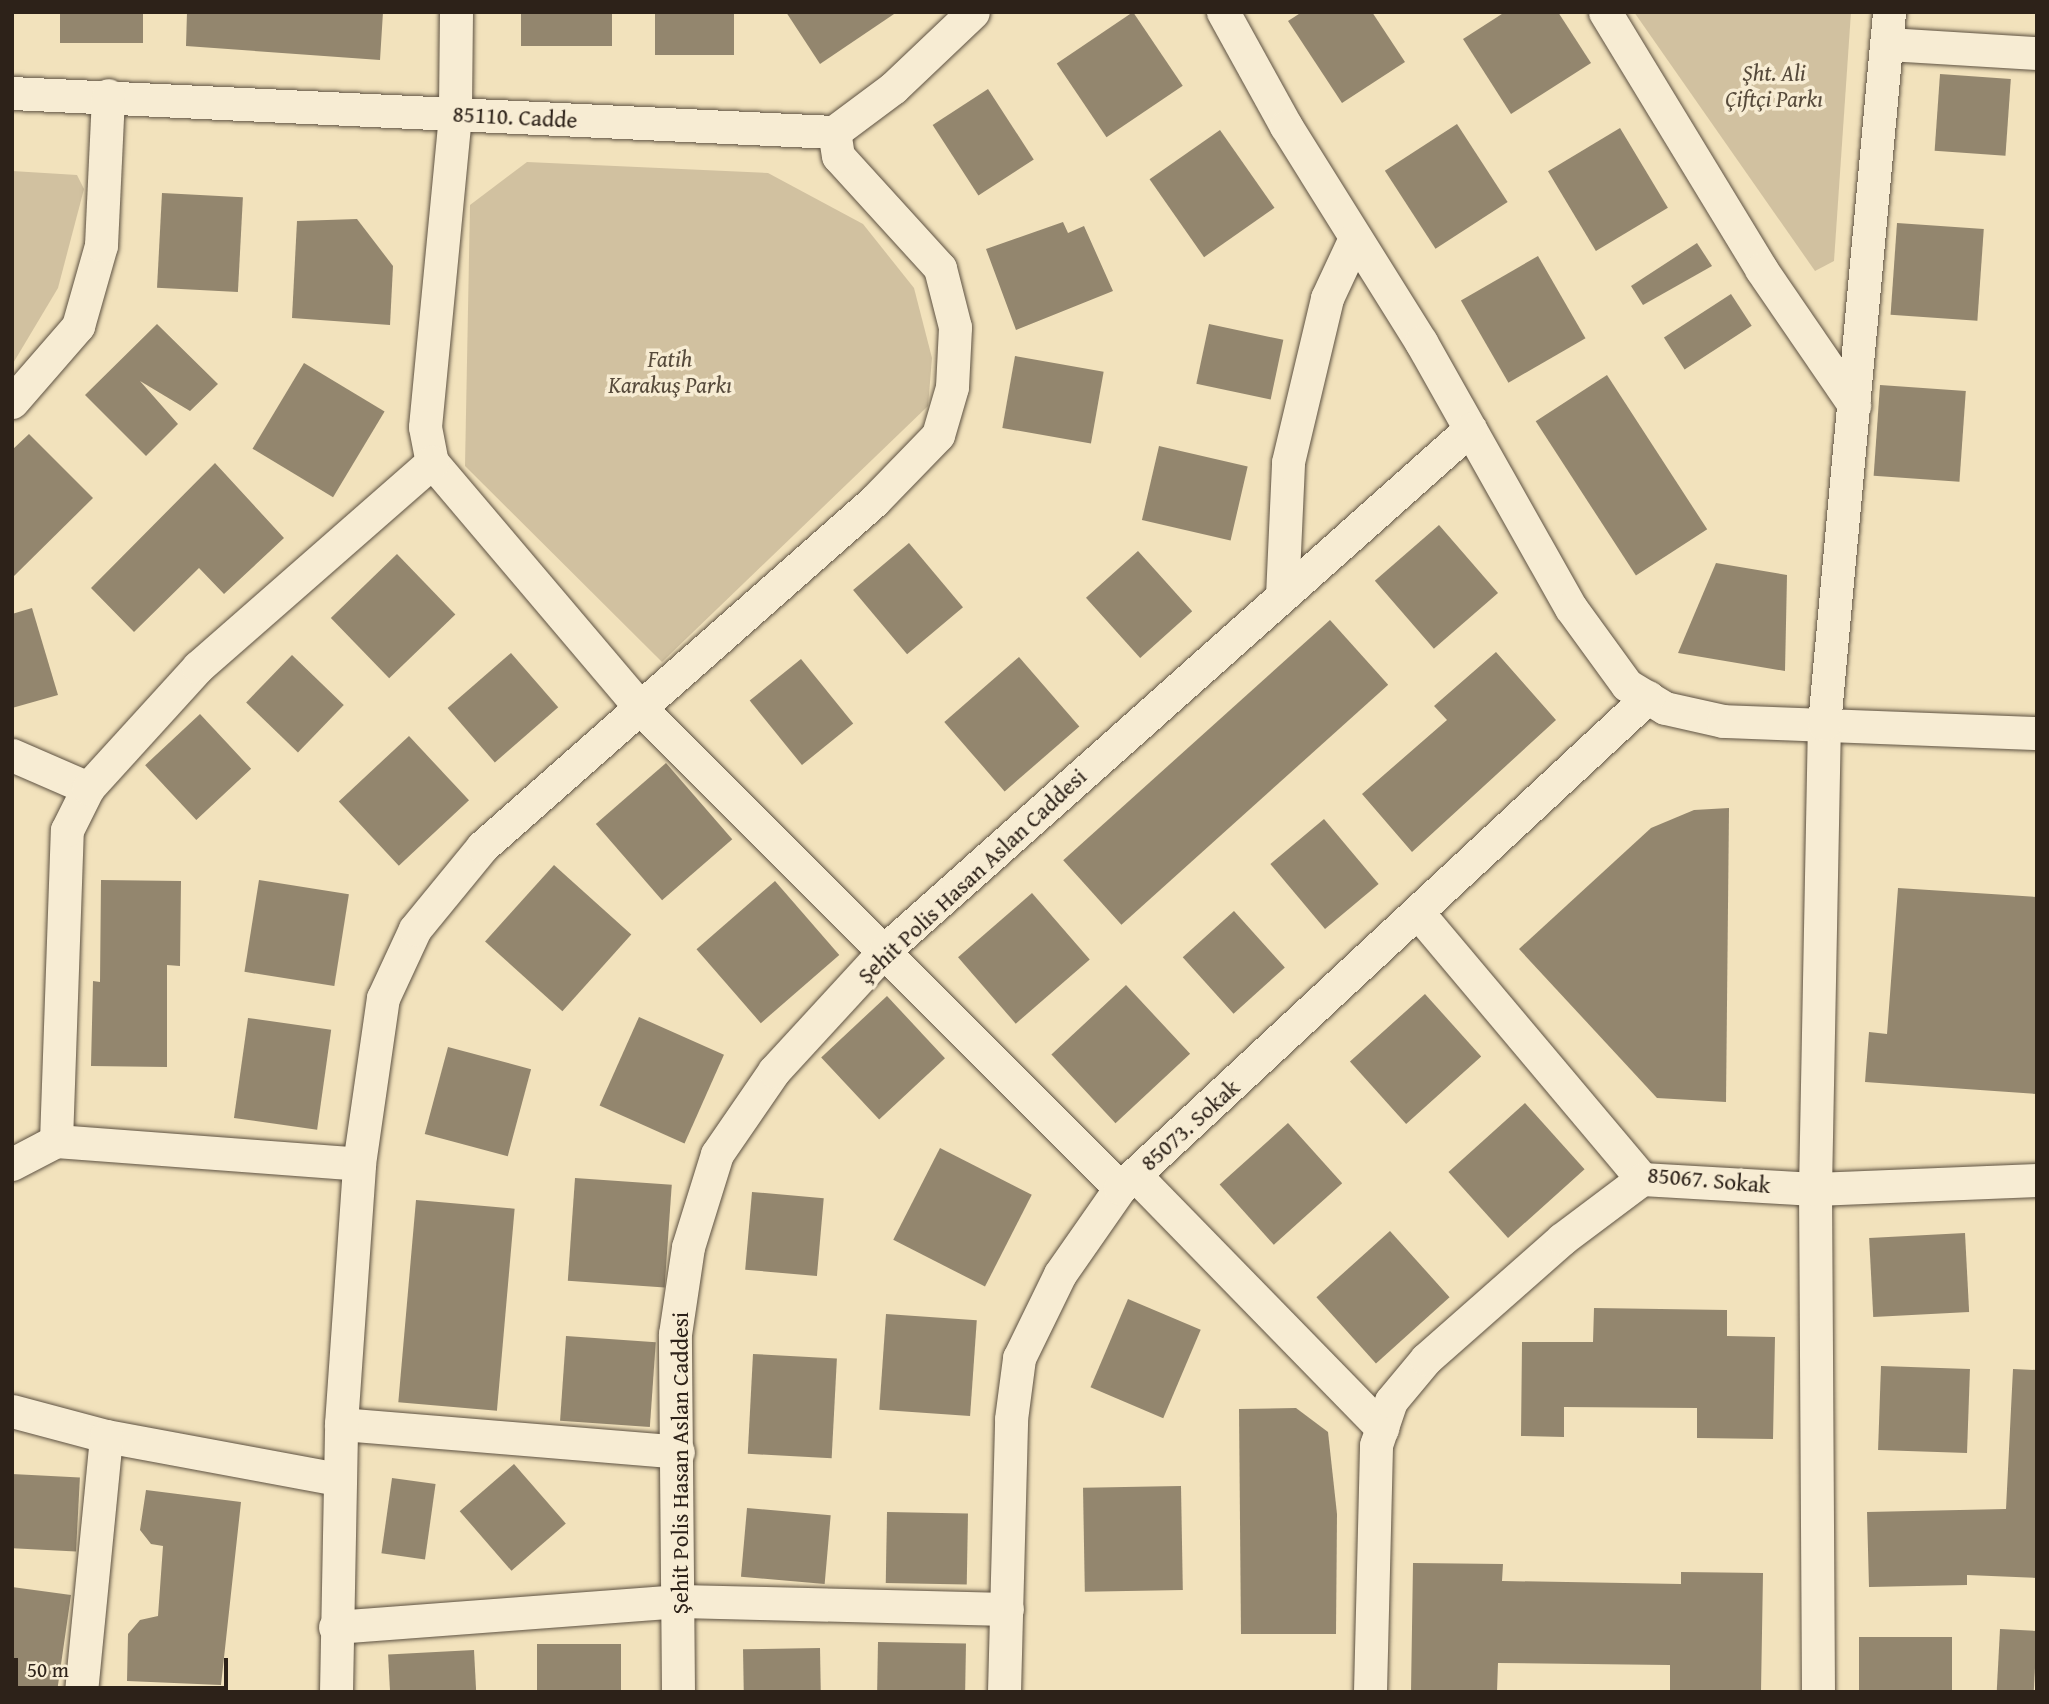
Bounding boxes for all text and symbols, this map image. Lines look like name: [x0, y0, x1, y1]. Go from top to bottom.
park label: Şht. Ali Çiftçi Parkı: [1725, 59, 1823, 113]
street label: 85110. Cadde: [452, 100, 578, 134]
park label: Fatih Karakuş Parkı: [608, 345, 732, 399]
street label: Şehit Polis Hasan Aslan Caddesi: [852, 763, 1092, 989]
street label: 85073. Sokak: [1135, 1074, 1245, 1176]
street label: 85067. Sokak: [1646, 1161, 1772, 1199]
street label: Şehit Polis Hasan Aslan Caddesi: [666, 1312, 694, 1614]
scale bar: [18, 1644, 231, 1688]
text: 50 m: [27, 1654, 69, 1685]

